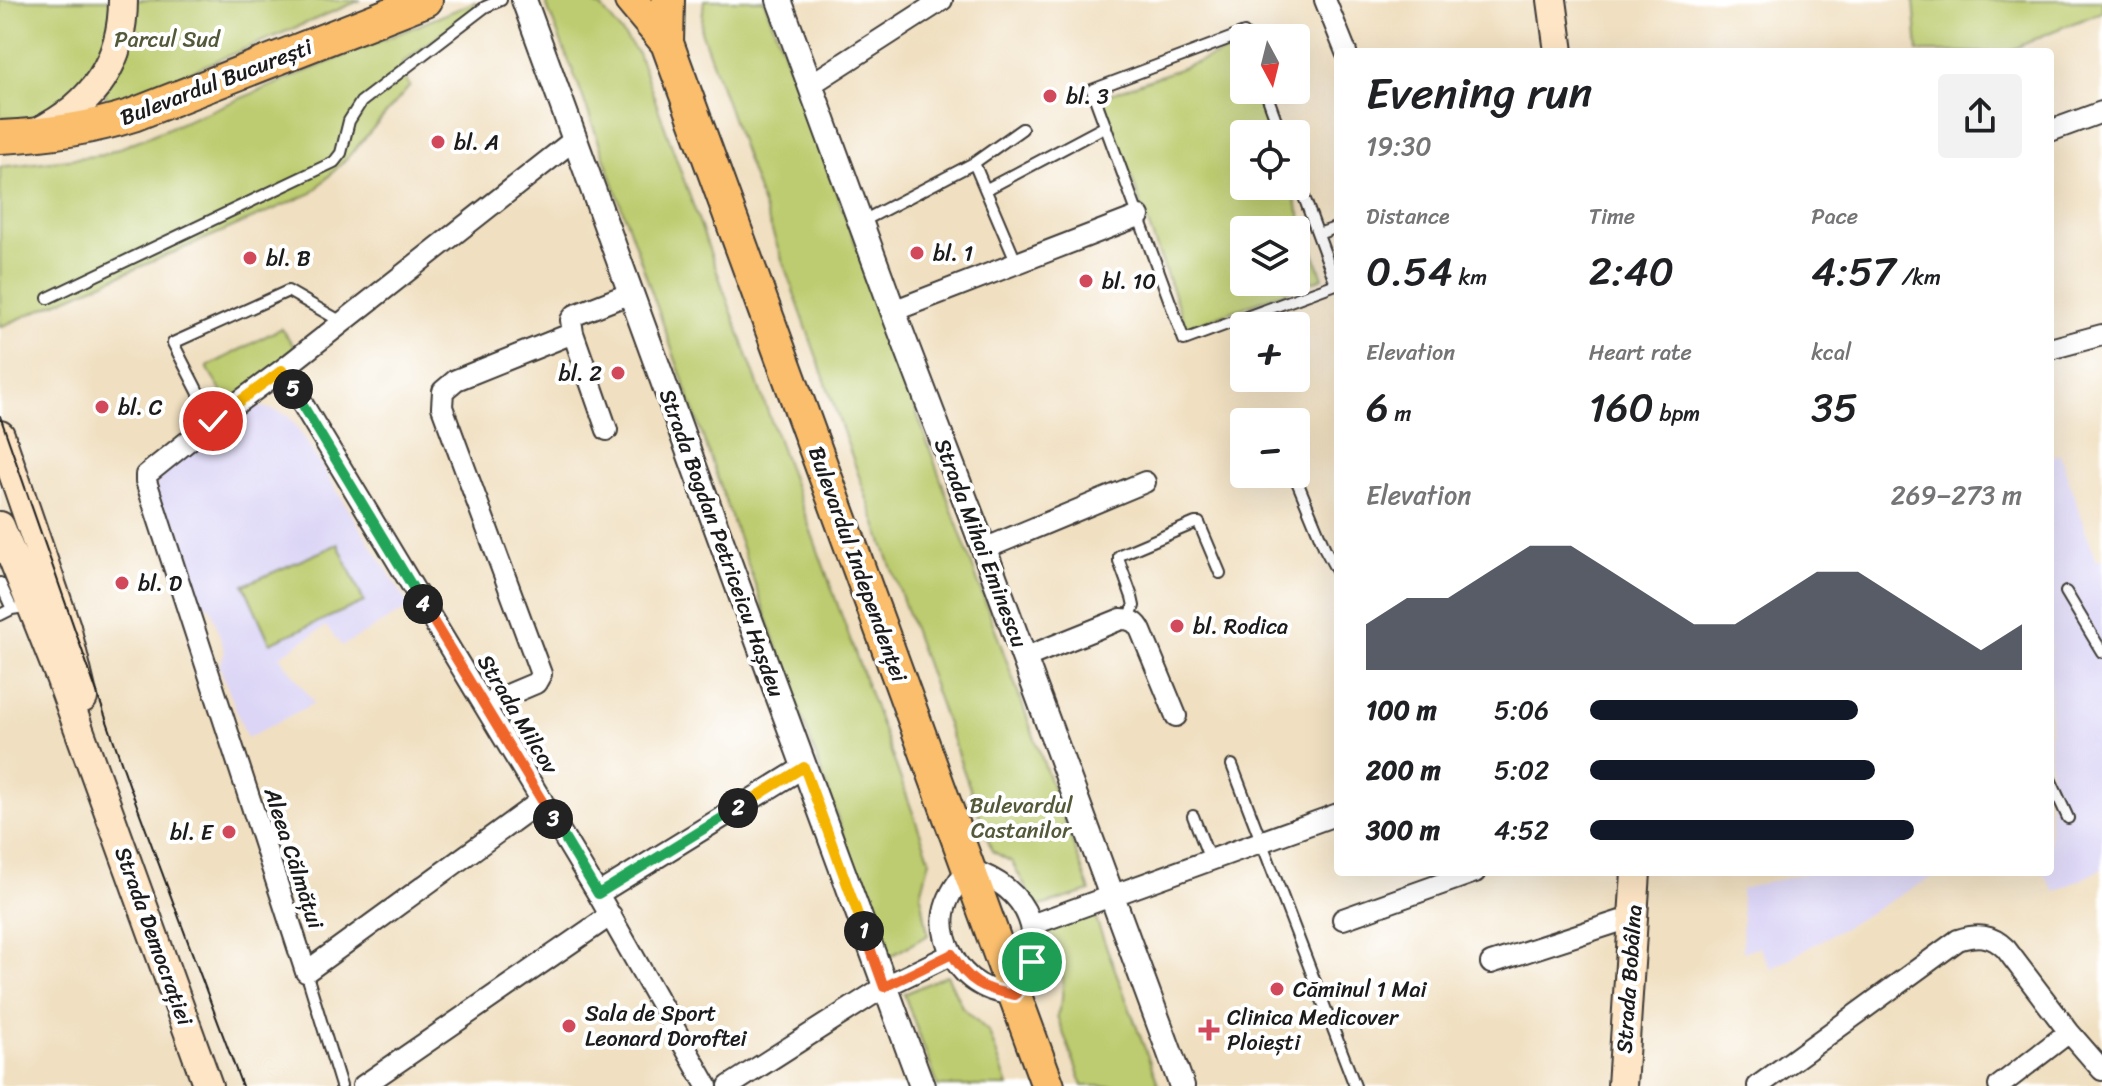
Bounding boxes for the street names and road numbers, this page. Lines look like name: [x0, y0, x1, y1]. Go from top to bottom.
street label: Bulevardul București: [114, 27, 319, 137]
street label: Strada Bogdan Petriceicu Hașdeu: [648, 383, 796, 703]
street label: Strada Mihai Eminescu: [923, 433, 1039, 654]
street label: Bulevardul Independenței: [797, 441, 919, 688]
street label: Strada Milcov: [467, 646, 570, 782]
street label: Aleea Călmățui: [253, 781, 335, 935]
street label: Strada Democrației: [104, 841, 205, 1032]
street label: Strada Bobâlna: [1604, 903, 1654, 1055]

